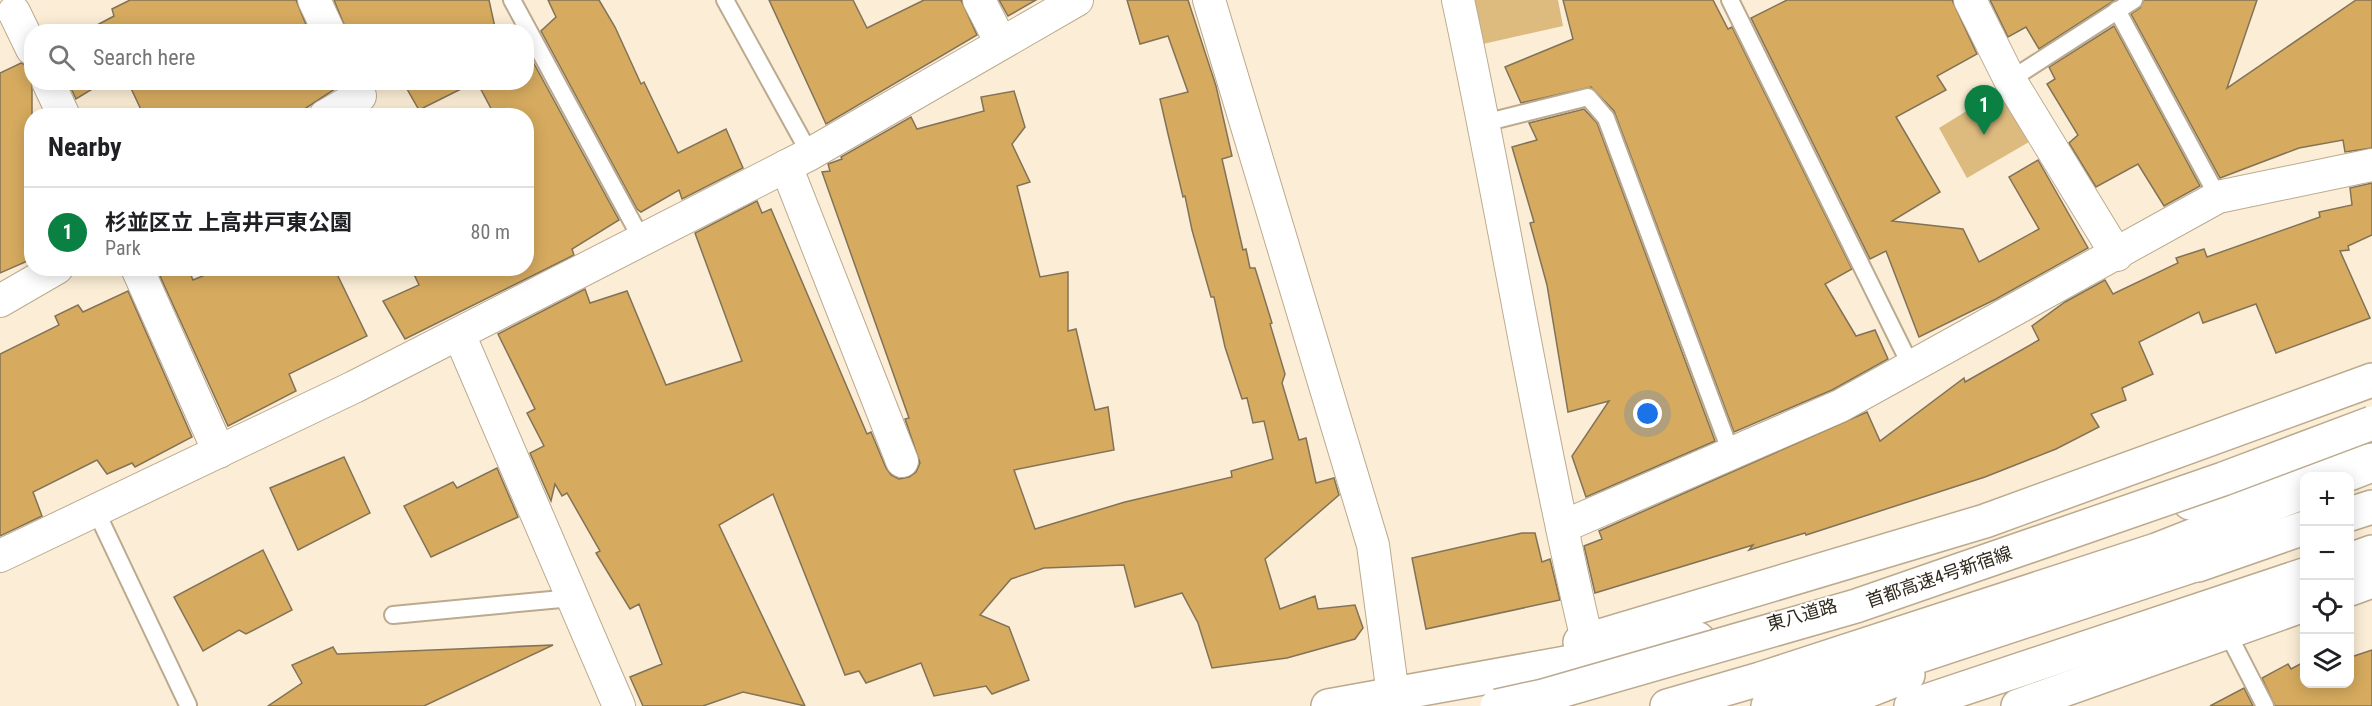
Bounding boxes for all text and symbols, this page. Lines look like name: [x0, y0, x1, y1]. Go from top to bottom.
search box: [24, 24, 534, 90]
icon: search: [45, 41, 78, 74]
text: Search here: [93, 45, 195, 70]
pin: 1: [1964, 86, 2004, 135]
text: Nearby: [48, 132, 122, 162]
text: 杉並区立 上高井戸東公園: [105, 210, 352, 235]
text: 1: [62, 220, 73, 244]
text: 80 m: [471, 220, 510, 244]
text: Park: [105, 236, 141, 260]
your location: [1633, 399, 1662, 428]
map controls: [2300, 472, 2354, 688]
button: +: [2300, 472, 2354, 526]
button: −: [2300, 526, 2354, 580]
street label: 首都高速4号新宿線: [1863, 542, 2015, 611]
button: locate: [2300, 580, 2354, 634]
street label: 東八道路: [1764, 595, 1839, 635]
button: layers: [2300, 634, 2354, 688]

